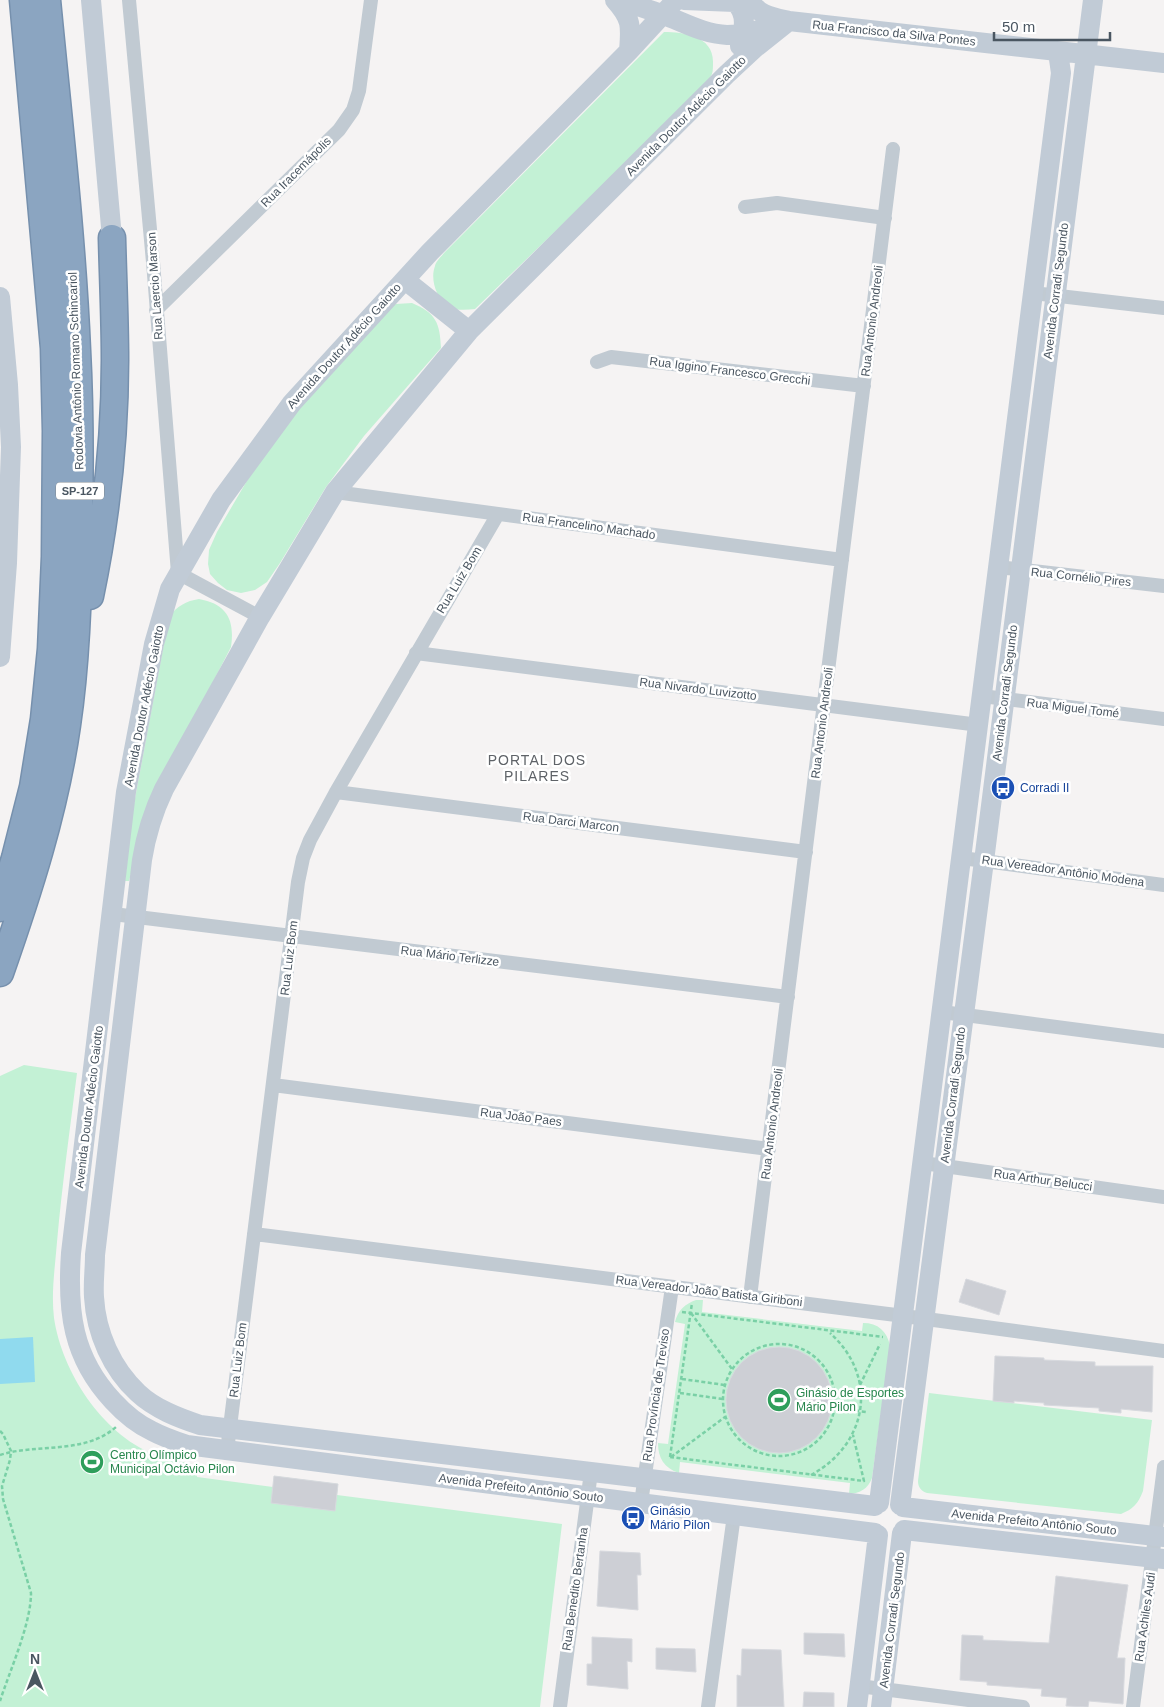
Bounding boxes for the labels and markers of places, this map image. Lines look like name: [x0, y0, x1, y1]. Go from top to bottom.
bus stop icon: Corradi II: [990, 775, 1016, 801]
place label: Corradi II: [1020, 781, 1069, 795]
place label: Ginásio de Esportes Mário Pilon: [796, 1386, 904, 1414]
sports icon: Ginásio de Esportes Mário Pilon: [766, 1387, 792, 1413]
place label: Centro Olímpico Municipal Octávio Pilon: [110, 1448, 235, 1476]
sports icon: Centro Olímpico Municipal Octávio Pilon: [79, 1449, 105, 1475]
place label: Ginásio Mário Pilon: [650, 1504, 710, 1532]
bus stop icon: Ginásio Mário Pilon: [620, 1505, 646, 1531]

